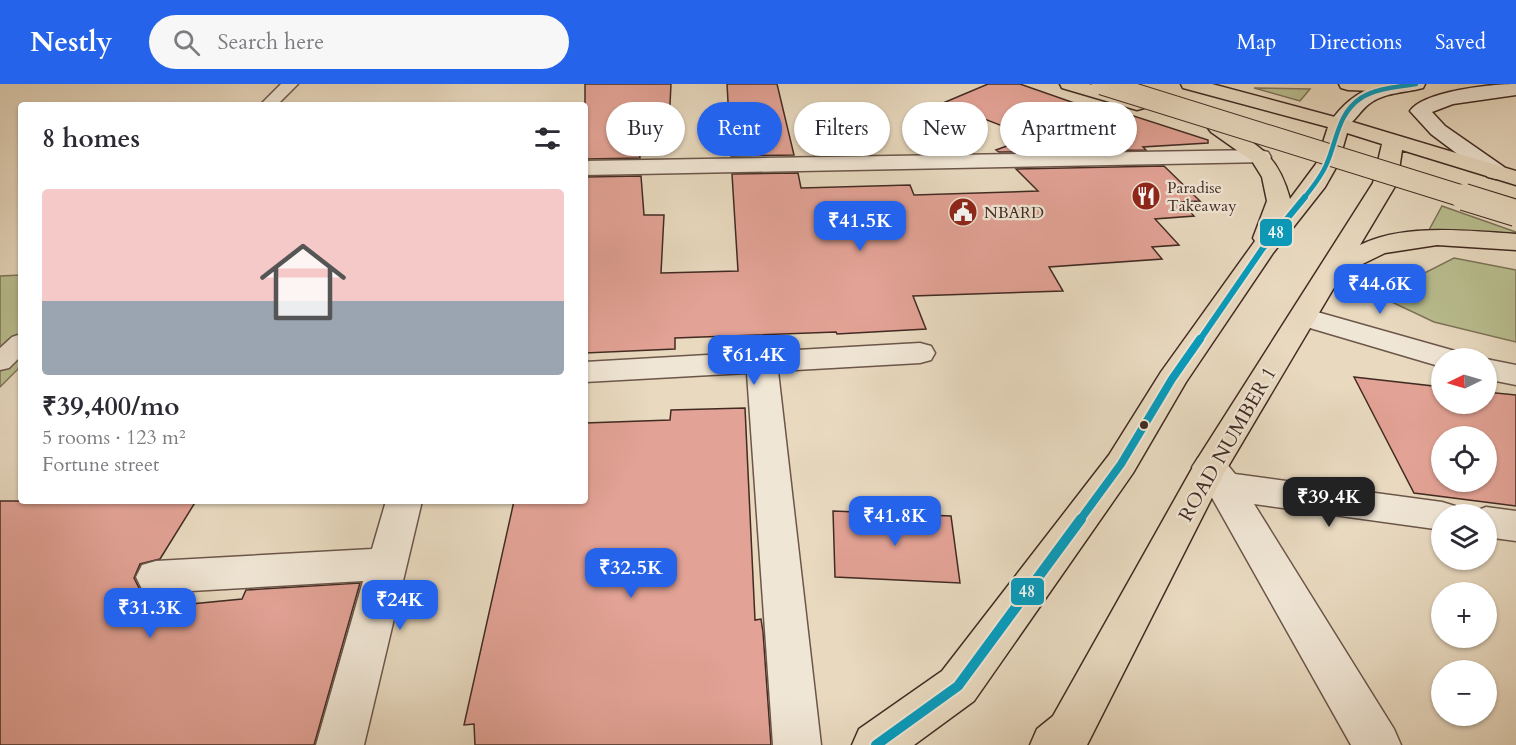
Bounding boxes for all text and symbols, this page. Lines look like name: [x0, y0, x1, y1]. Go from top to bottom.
search box: [149, 15, 569, 69]
text: Nestly: [30, 23, 113, 61]
icon: search: [170, 26, 203, 59]
text: Search here: [218, 27, 324, 57]
text: Map: [1236, 28, 1276, 57]
text: Directions: [1309, 28, 1402, 57]
text: Saved: [1435, 28, 1486, 57]
chip: Buy: [606, 102, 685, 156]
chip: Rent: [697, 102, 782, 156]
chip: Filters: [794, 102, 890, 156]
chip: New: [902, 102, 988, 156]
chip: Apartment: [1000, 102, 1137, 156]
text: 8 homes: [42, 121, 140, 156]
icon: filters: [531, 122, 564, 155]
place label: Paradise Takeaway: [1167, 177, 1237, 217]
restaurant icon: Paradise Takeaway: [1130, 180, 1162, 212]
public building icon: NBARD: [947, 196, 979, 228]
pin: ₹41.5K: [811, 201, 909, 252]
place label: NBARD: [984, 202, 1044, 224]
text: ₹41.5K: [828, 207, 892, 234]
line badge: 48: [1259, 218, 1293, 247]
text: 48: [1268, 222, 1284, 244]
icon: home: [249, 228, 357, 336]
pin: ₹44.6K: [1331, 264, 1429, 315]
text: ₹44.6K: [1348, 270, 1412, 297]
pin: ₹61.4K: [705, 335, 803, 386]
text: ₹61.4K: [722, 341, 786, 368]
north arrow: [1431, 348, 1497, 414]
map controls: [1431, 348, 1497, 726]
street label: ROAD NUMBER 1: [1172, 362, 1283, 527]
text: ₹39,400/mo: [42, 389, 179, 424]
unlabelled marker: [1138, 419, 1150, 431]
text: 5 rooms · 123 m²: [42, 424, 186, 451]
button: locate: [1431, 426, 1497, 492]
text: Fortune street: [42, 451, 159, 478]
pin: ₹39.4K: [1280, 477, 1378, 528]
text: ₹39.4K: [1297, 483, 1361, 510]
pin: ₹41.8K: [846, 496, 944, 547]
text: ₹41.8K: [863, 502, 927, 529]
button: layers: [1431, 504, 1497, 570]
pin: ₹32.5K: [582, 548, 680, 599]
text: ₹32.5K: [599, 554, 663, 581]
line badge: 48: [1010, 577, 1045, 606]
pin: ₹24K: [364, 580, 436, 631]
text: 48: [1019, 581, 1035, 603]
button: +: [1431, 582, 1497, 648]
text: ₹24K: [376, 586, 424, 613]
pin: ₹31.3K: [101, 588, 199, 639]
text: ₹31.3K: [118, 594, 182, 621]
button: −: [1431, 660, 1497, 726]

